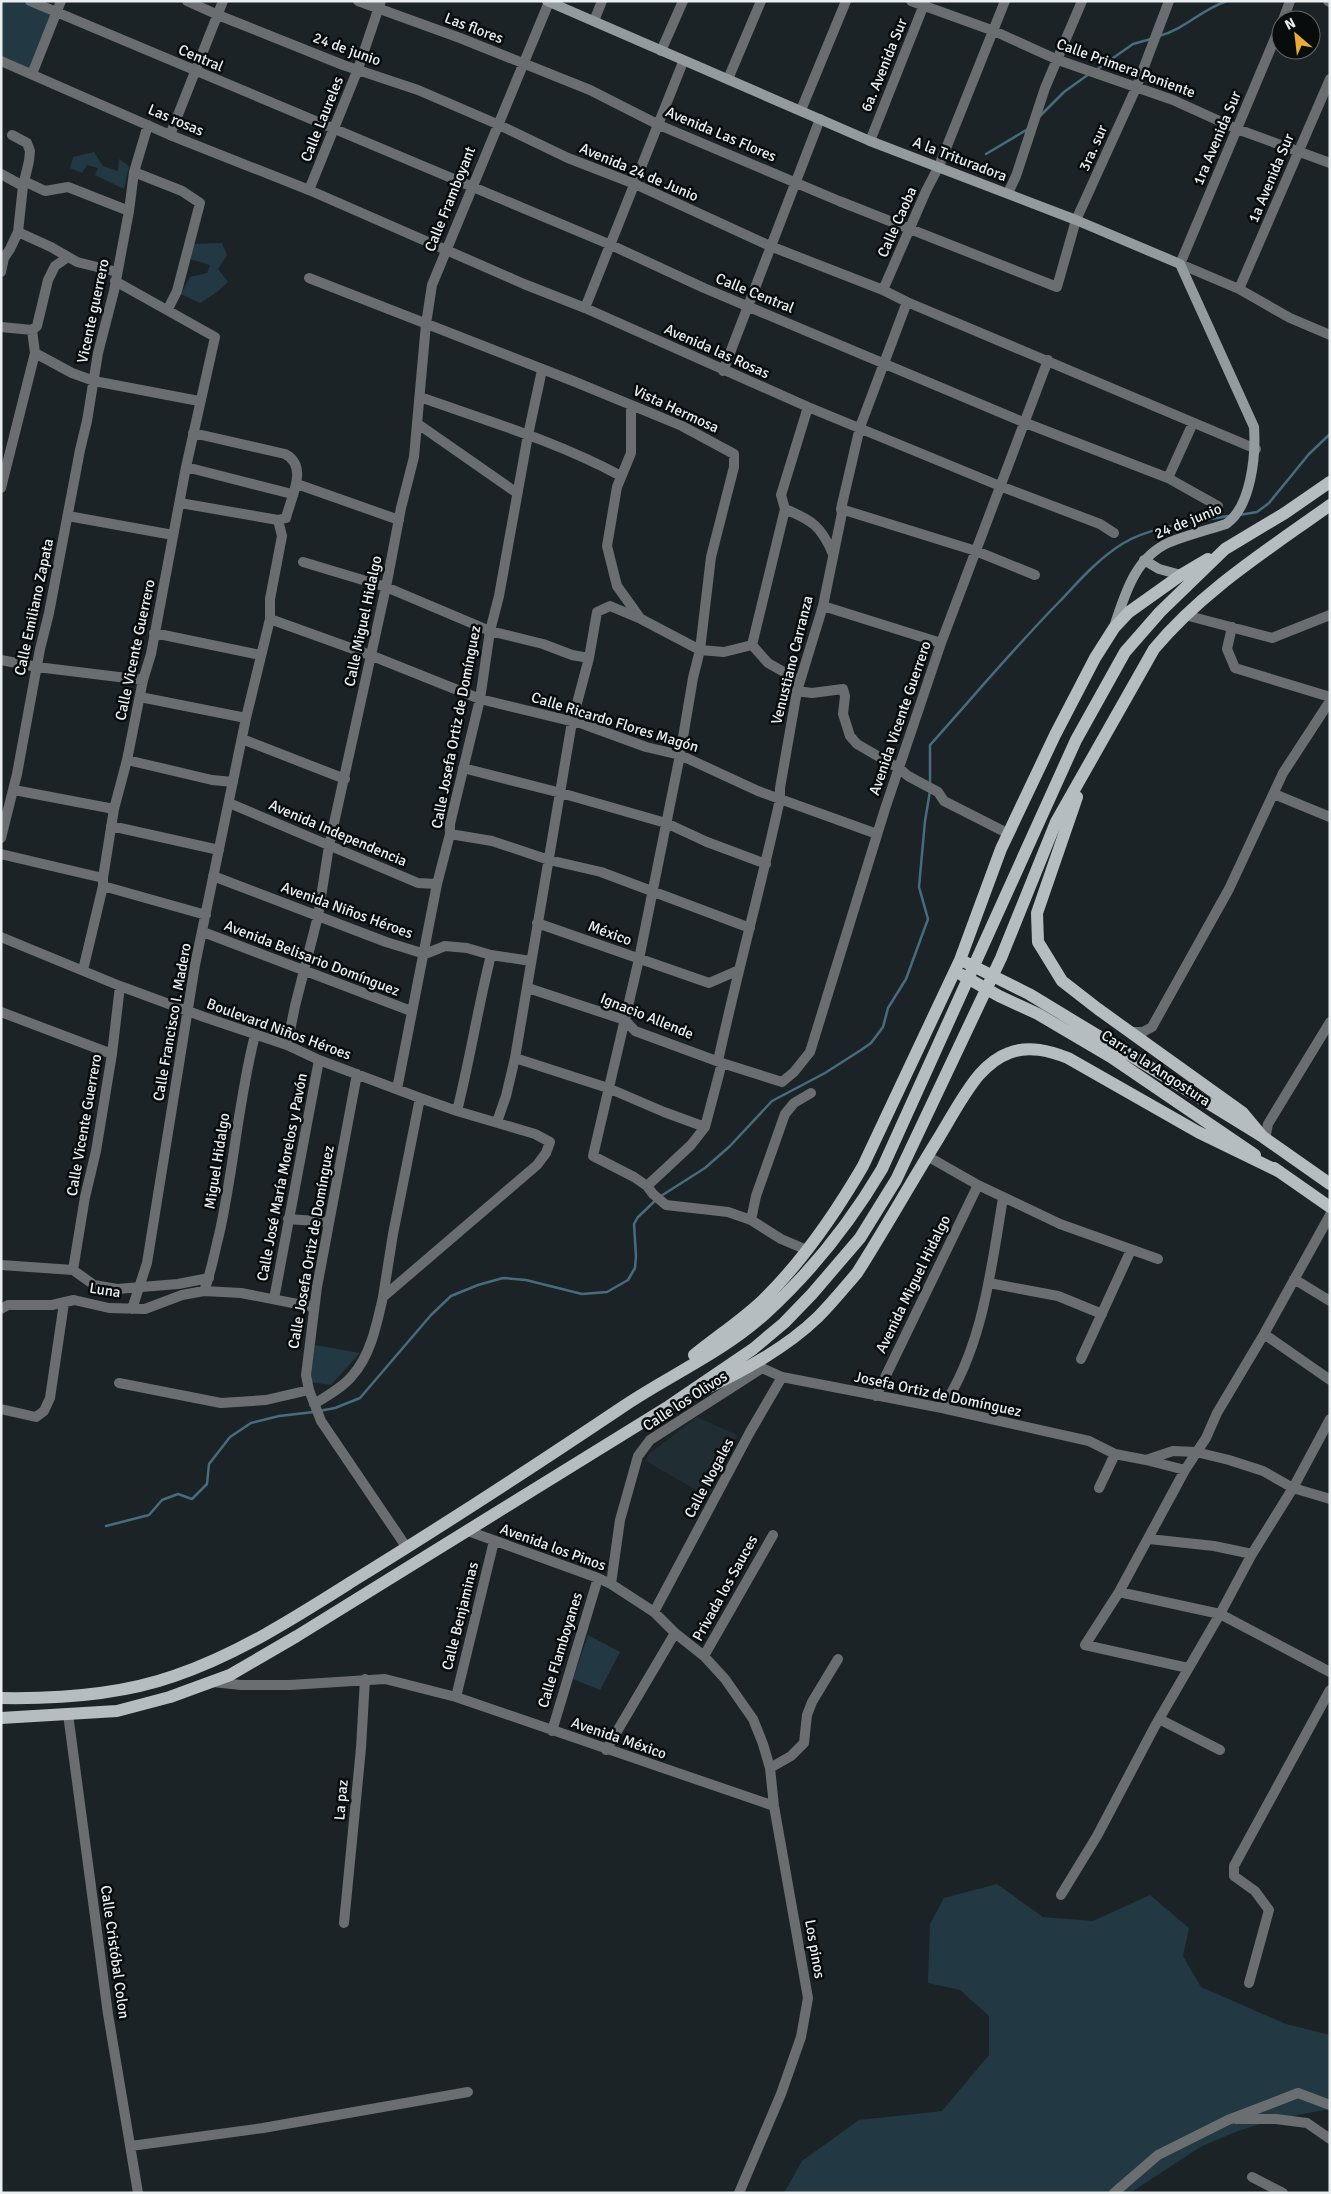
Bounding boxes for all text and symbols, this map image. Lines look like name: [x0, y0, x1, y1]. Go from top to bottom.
street label: Las flores: [442, 9, 506, 48]
north arrow: [1271, 10, 1321, 60]
text: N: [1282, 14, 1298, 34]
street label: 6a. Avenida Sur: [857, 15, 911, 114]
street label: 24 de junio: [311, 28, 383, 70]
street label: Calle Primera Poniente: [1054, 35, 1198, 101]
street label: Central: [176, 40, 226, 76]
street label: Calle Laureles: [297, 73, 347, 164]
street label: 1ra Avenida Sur: [1189, 88, 1245, 188]
street label: Las rosas: [145, 100, 207, 140]
street label: Avenida Las Flores: [663, 103, 779, 166]
street label: 3ra. sur: [1075, 122, 1111, 174]
street label: 1a Avenida Sur: [1244, 130, 1298, 225]
street label: A la Trituradora: [910, 133, 1010, 185]
street label: Avenida 24 de Junio: [577, 139, 701, 205]
street label: Calle Framboyant: [421, 144, 479, 254]
street label: Calle Caoba: [873, 184, 921, 260]
street label: Vicente guerrero: [73, 257, 113, 365]
street label: Calle Central: [713, 269, 797, 317]
street label: Avenida las Rosas: [662, 320, 773, 382]
street label: Vista Hermosa: [630, 381, 722, 437]
street label: 24 de junio: [1152, 499, 1224, 543]
street label: Calle Emiliano Zapata: [11, 537, 57, 677]
street label: Calle Miguel Hidalgo: [340, 554, 386, 688]
street label: Calle Vicente Guerrero: [111, 578, 159, 722]
street label: Venustiano Carranza: [767, 594, 817, 726]
street label: Calle Josefa Ortiz de Domínguez: [427, 624, 485, 830]
street label: Avenida Vicente Guerrero: [865, 638, 935, 798]
street label: Calle Ricardo Flores Magón: [529, 688, 701, 756]
street label: Avenida Independencia: [266, 796, 410, 870]
street label: Avenida Niños Héroes: [279, 878, 416, 942]
street label: Avenida Belisario Domínguez: [222, 916, 402, 1000]
street label: México: [586, 917, 635, 949]
street label: Calle Francisco I. Madero: [149, 941, 195, 1102]
street label: Ignacio Allende: [598, 989, 696, 1043]
street label: Boulevard Niños Héroes: [204, 994, 354, 1064]
street label: Carr. a la Angostura: [1098, 1026, 1214, 1110]
street label: Calle Vicente Guerrero: [63, 1052, 105, 1197]
street label: Calle José María Morelos y Pavón: [253, 1072, 311, 1282]
street label: Miguel Hidalgo: [201, 1111, 234, 1210]
street label: Calle Josefa Ortiz de Domínguez: [284, 1144, 338, 1350]
street label: Avenida Miguel Hidalgo: [872, 1212, 954, 1356]
street label: Luna: [88, 1279, 122, 1301]
street label: Calle los Olivos: [639, 1367, 731, 1435]
street label: Josefa Ortiz de Domínguez: [853, 1367, 1024, 1421]
street label: Calle Nogales: [680, 1435, 738, 1521]
street label: Avenida los Pinos: [498, 1520, 609, 1575]
street label: Privada los Sauces: [688, 1532, 762, 1644]
street label: Calle Benjaminas: [438, 1560, 482, 1672]
street label: Calle Flamboyanes: [534, 1590, 586, 1710]
street label: Avenida México: [569, 1713, 669, 1763]
street label: La paz: [330, 1779, 352, 1821]
street label: Calle Cristóbal Colon: [97, 1884, 133, 2020]
street label: Los pinos: [801, 1918, 829, 1980]

